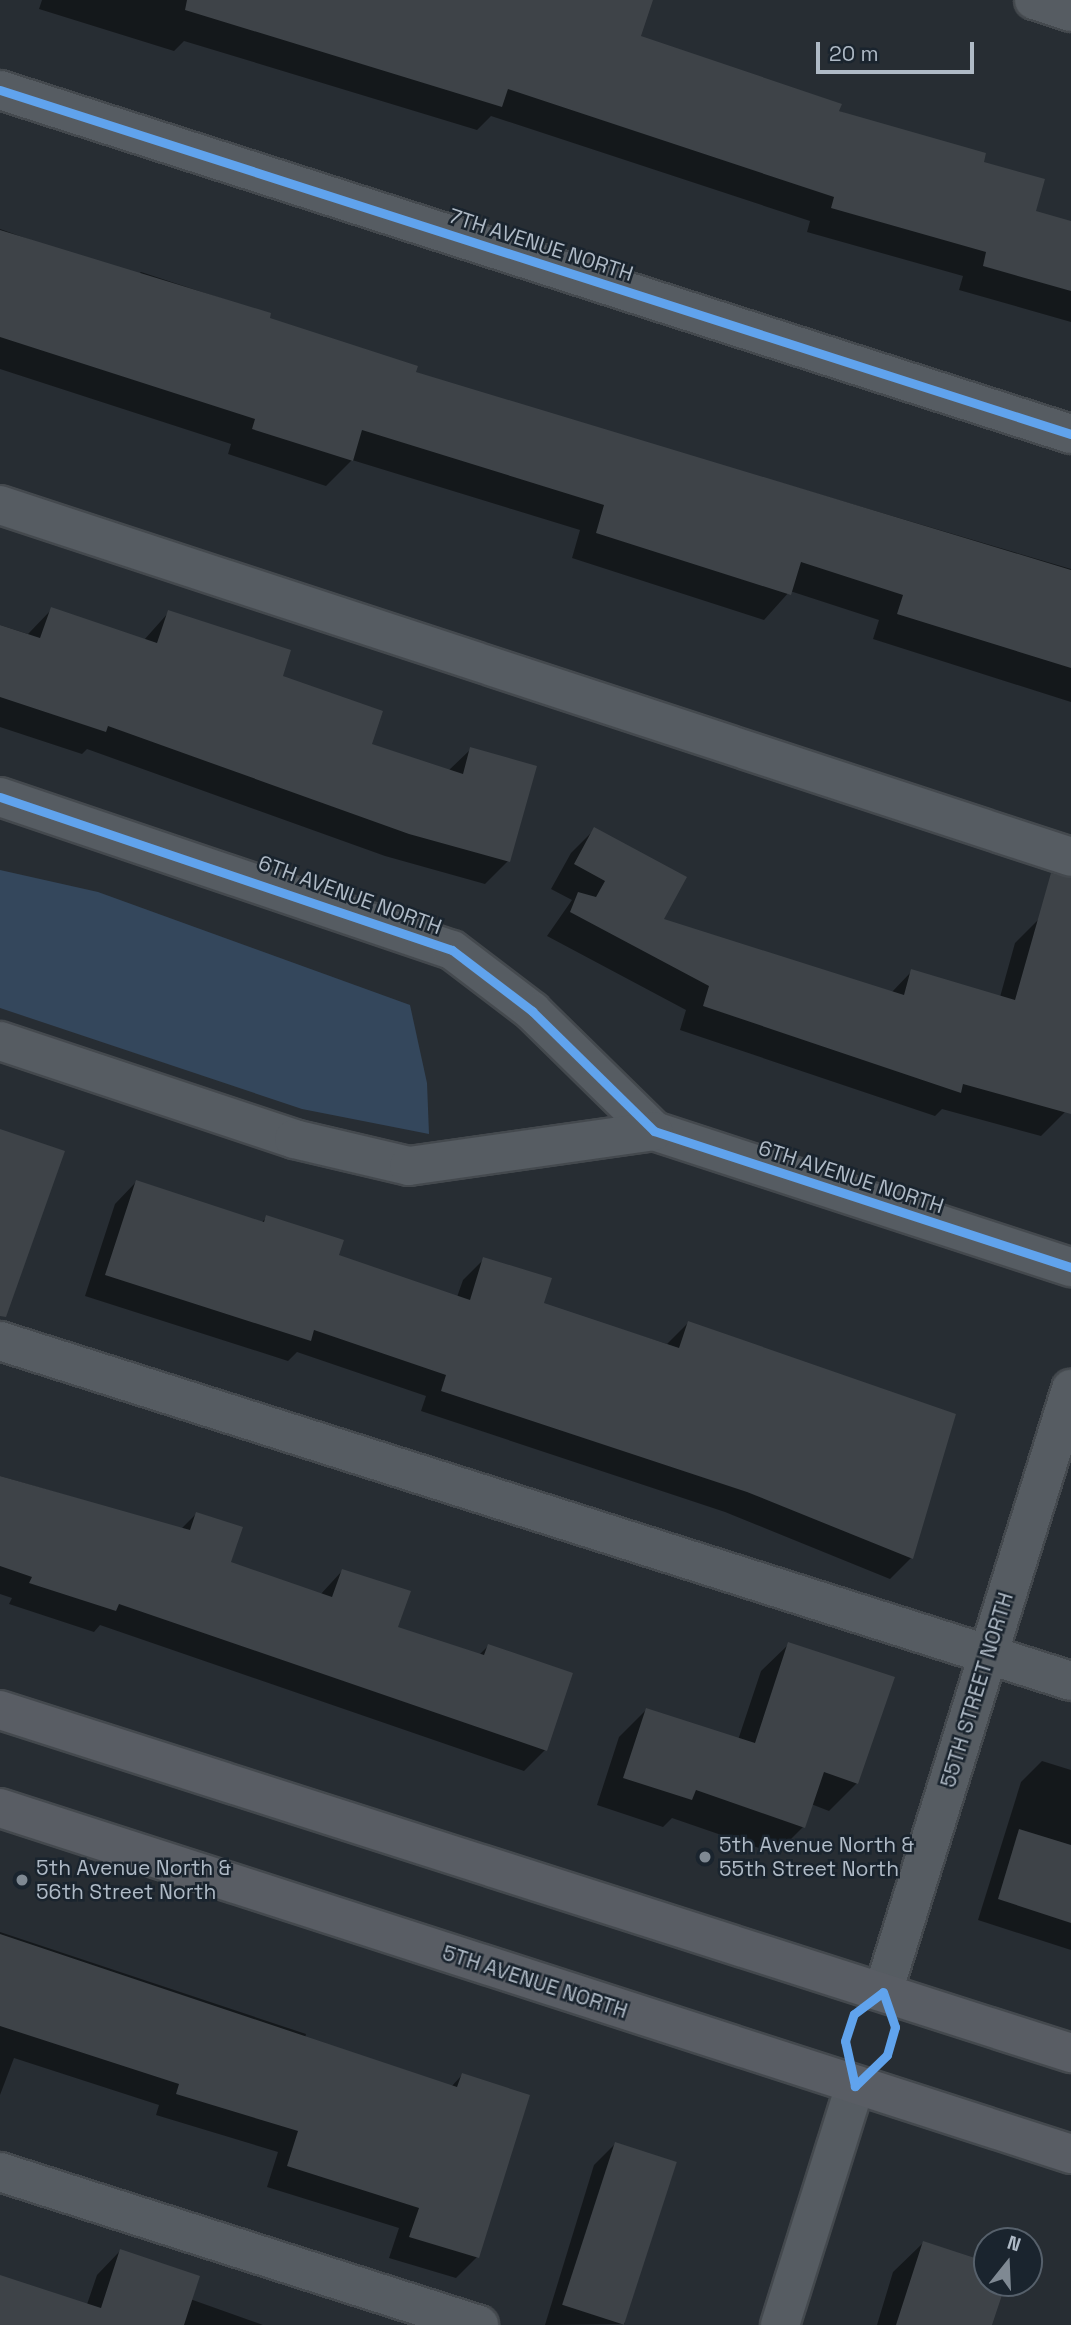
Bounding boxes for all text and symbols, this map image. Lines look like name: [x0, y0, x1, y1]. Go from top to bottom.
scale bar: [819, 28, 976, 72]
text: 20 m: [829, 40, 879, 67]
street label: 7TH AVENUE NORTH: [446, 203, 636, 287]
street label: 6TH AVENUE NORTH: [255, 850, 445, 940]
street label: 6TH AVENUE NORTH: [755, 1135, 947, 1219]
street label: 55TH STREET NORTH: [935, 1589, 1019, 1791]
place label: 5th Avenue North & 55th Street North: [719, 1832, 915, 1882]
marker: 5th Avenue North & 55th Street North: [697, 1849, 713, 1865]
place label: 5th Avenue North & 56th Street North: [36, 1855, 232, 1905]
marker: 5th Avenue North & 56th Street North: [14, 1872, 30, 1888]
street label: 5TH AVENUE NORTH: [439, 1940, 631, 2024]
north arrow: [973, 2227, 1043, 2297]
text: N: [1004, 2230, 1024, 2257]

